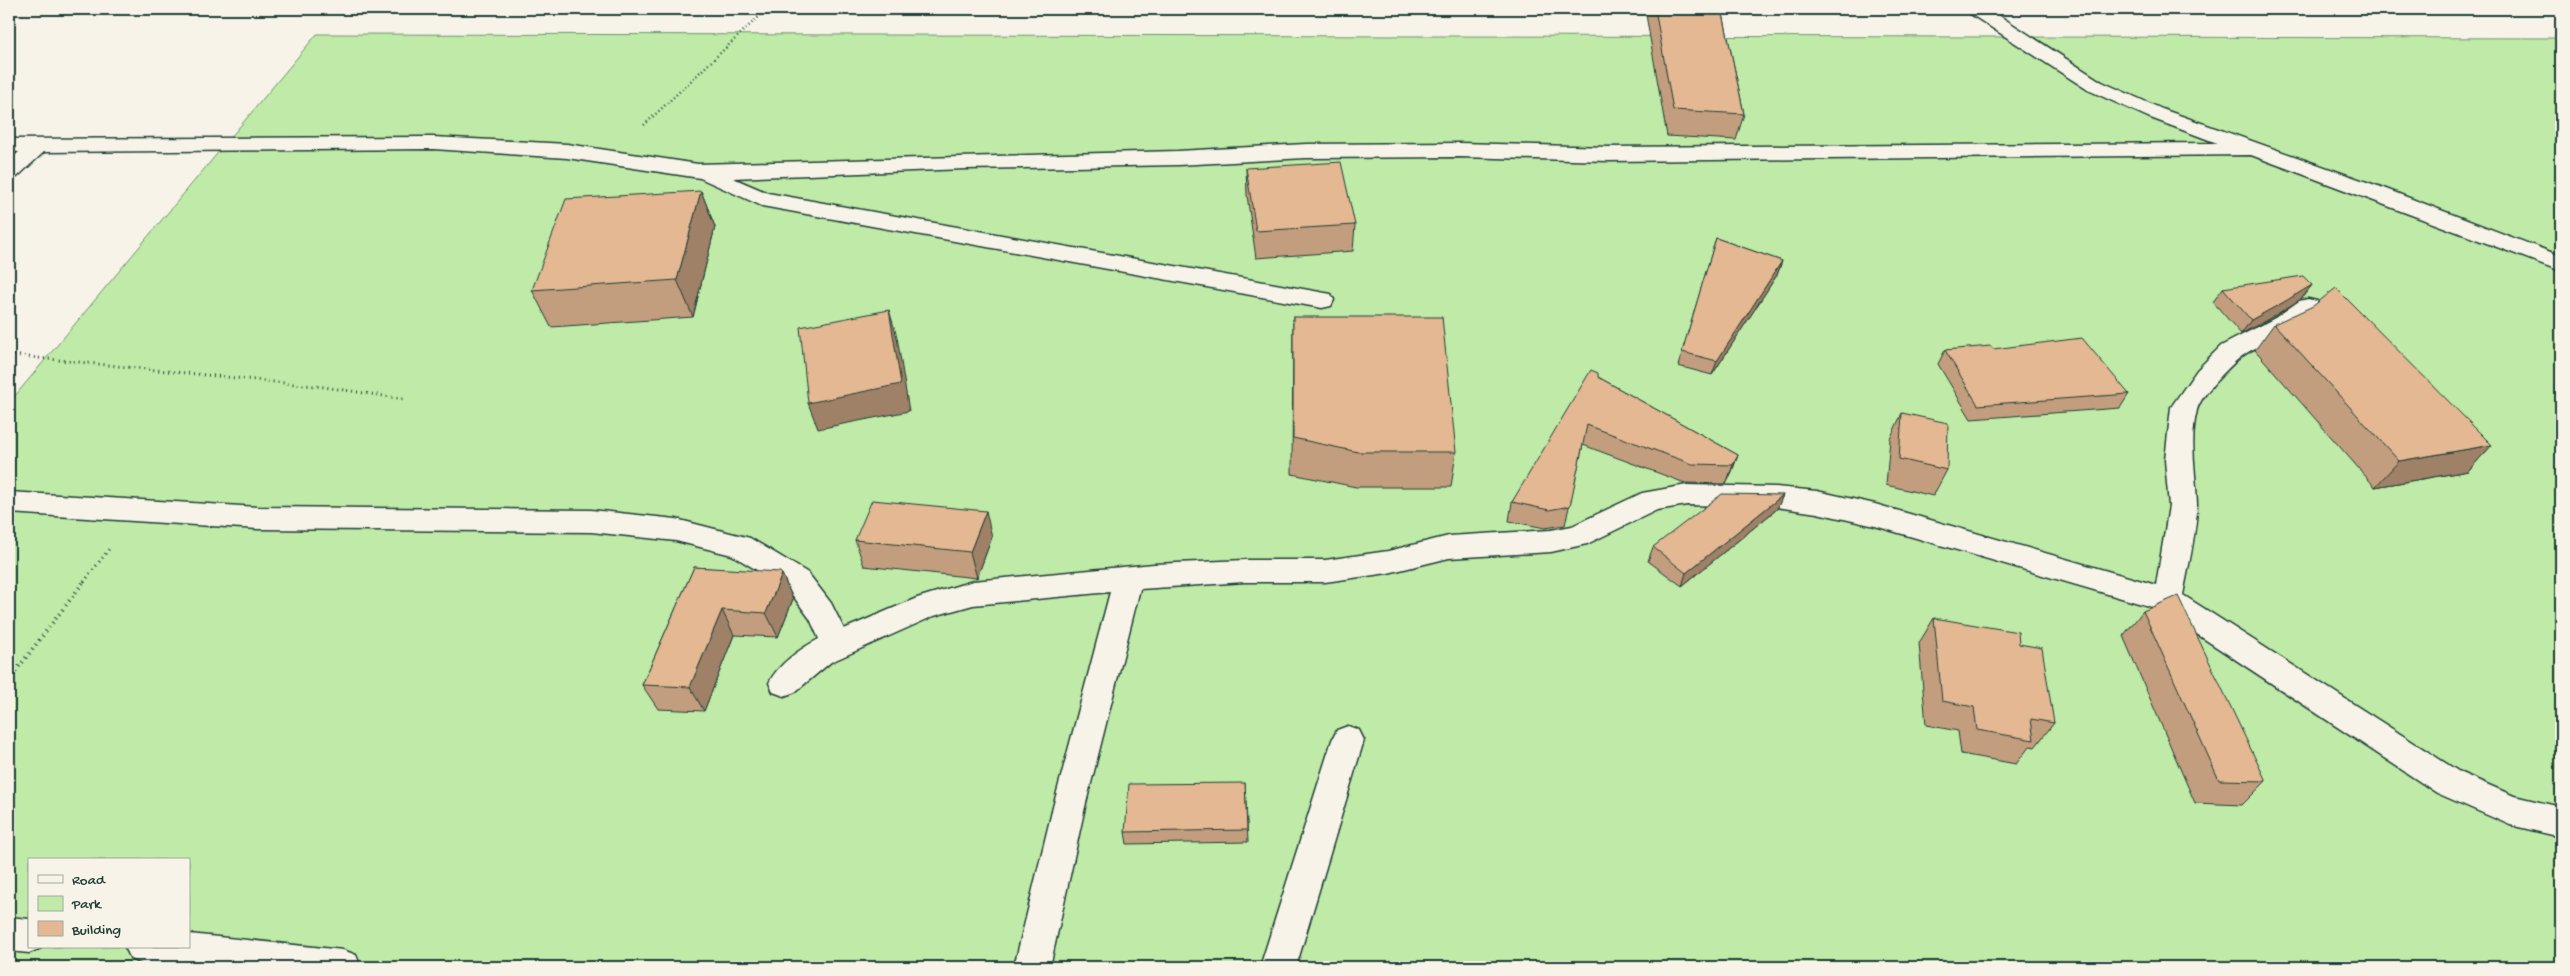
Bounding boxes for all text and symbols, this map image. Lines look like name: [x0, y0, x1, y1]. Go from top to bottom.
legend: [28, 858, 190, 948]
text: Road: [72, 872, 106, 890]
text: Park: [71, 896, 102, 914]
text: Building: [71, 922, 121, 940]

